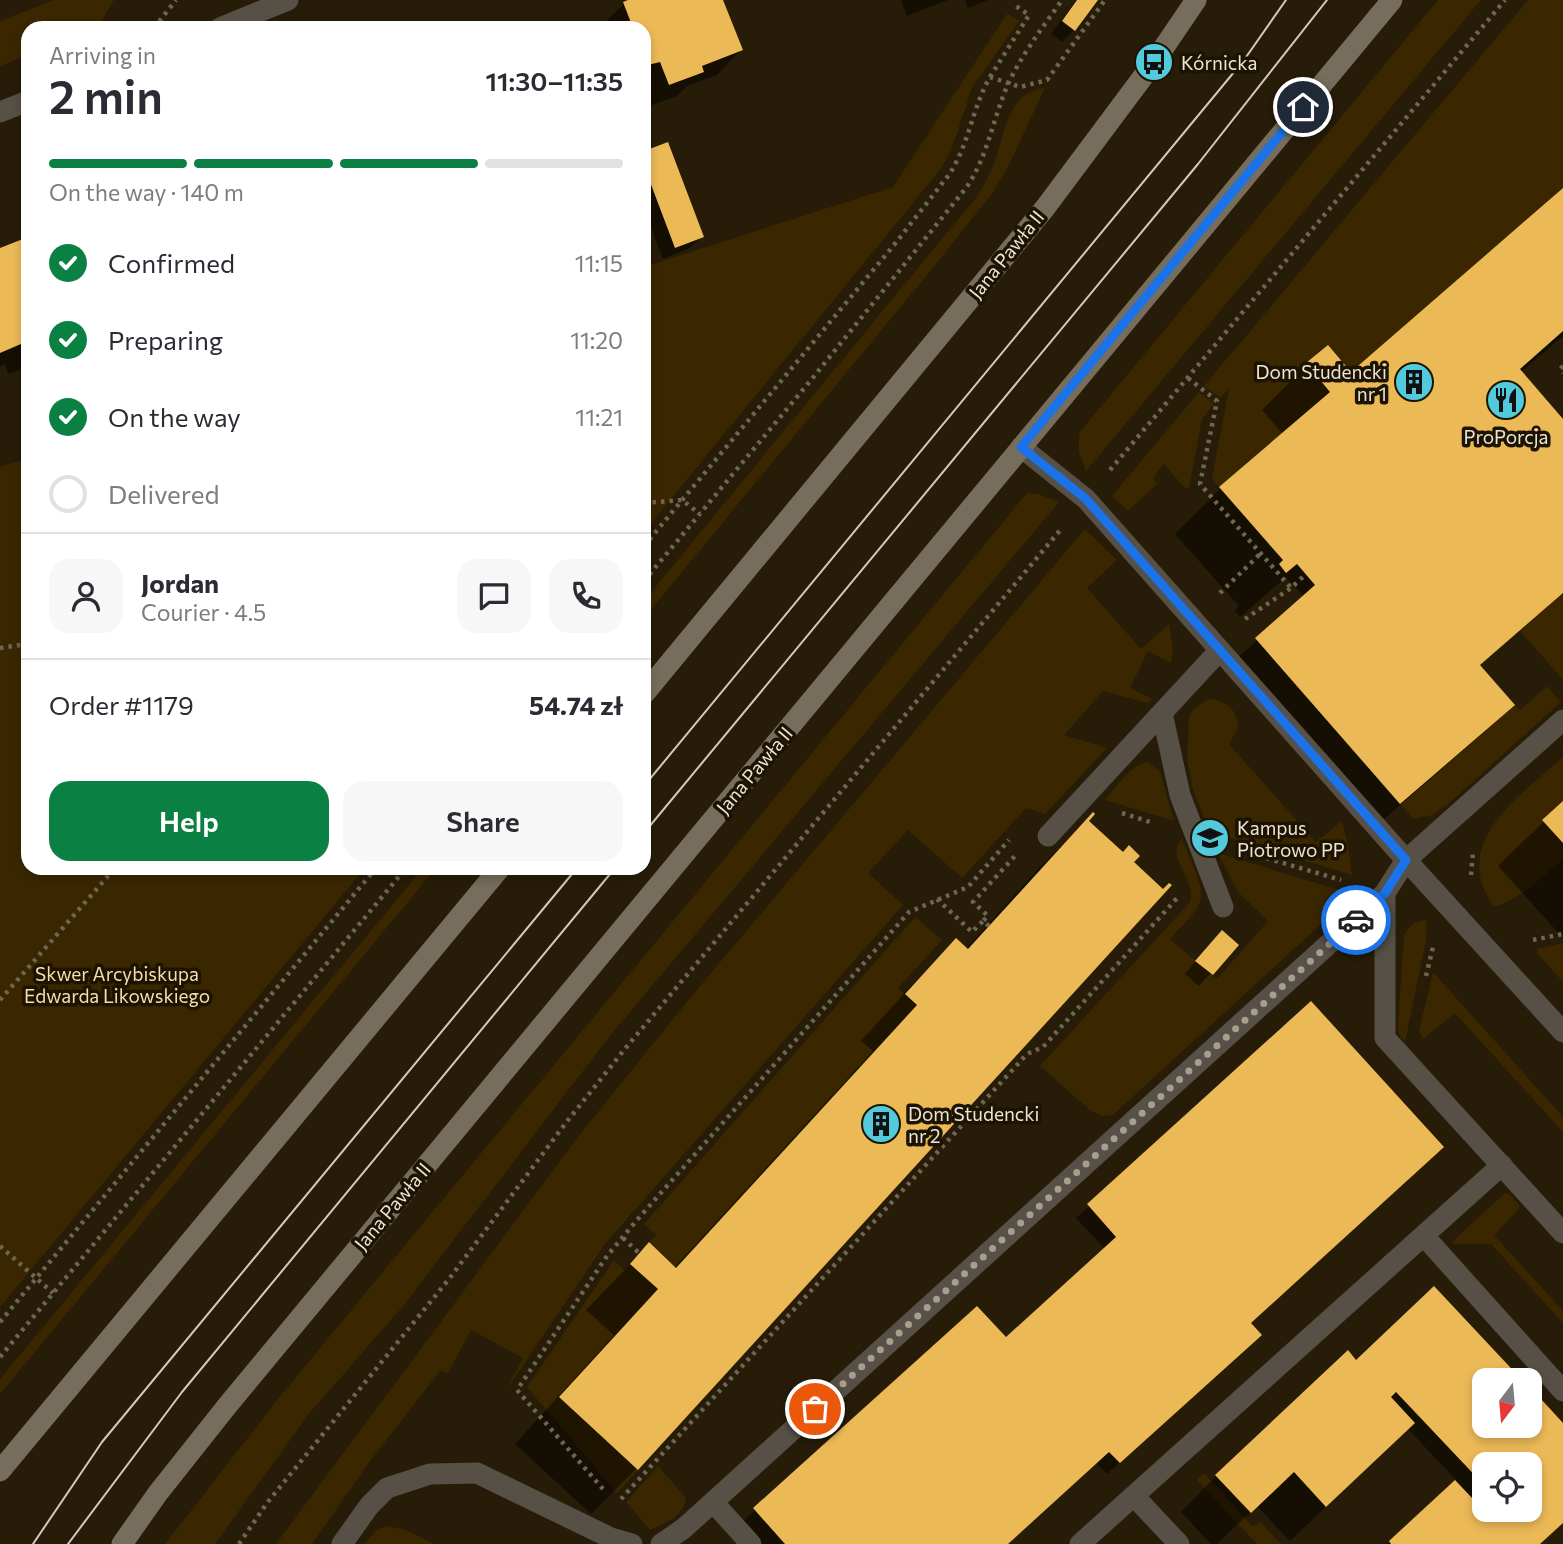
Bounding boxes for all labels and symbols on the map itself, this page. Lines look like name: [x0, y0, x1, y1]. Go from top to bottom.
bus stop icon: Kórnicka: [1133, 41, 1175, 83]
place label: Kórnicka: [1181, 51, 1257, 74]
pin: [1273, 77, 1333, 137]
street label: Jana Pawła II: [963, 205, 1049, 303]
place label: Dom Studencki nr 1: [1256, 360, 1387, 405]
building icon: Dom Studencki nr 1: [1393, 361, 1435, 403]
restaurant icon: ProPorcja: [1485, 379, 1527, 421]
place label: ProPorcja: [1464, 425, 1548, 448]
street label: Jana Pawła II: [711, 722, 797, 818]
place label: Kampus Piotrowo PP: [1237, 816, 1345, 861]
school or university icon: Kampus Piotrowo PP: [1189, 817, 1231, 859]
courier: [1321, 885, 1391, 955]
park label: Skwer Arcybiskupa Edwarda Likowskiego: [24, 962, 210, 1007]
place label: Dom Studencki nr 2: [908, 1102, 1039, 1147]
building icon: Dom Studencki nr 2: [860, 1103, 902, 1145]
street label: Jana Pawła II: [349, 1158, 435, 1254]
north arrow: [1472, 1368, 1542, 1438]
pin: [785, 1379, 845, 1439]

